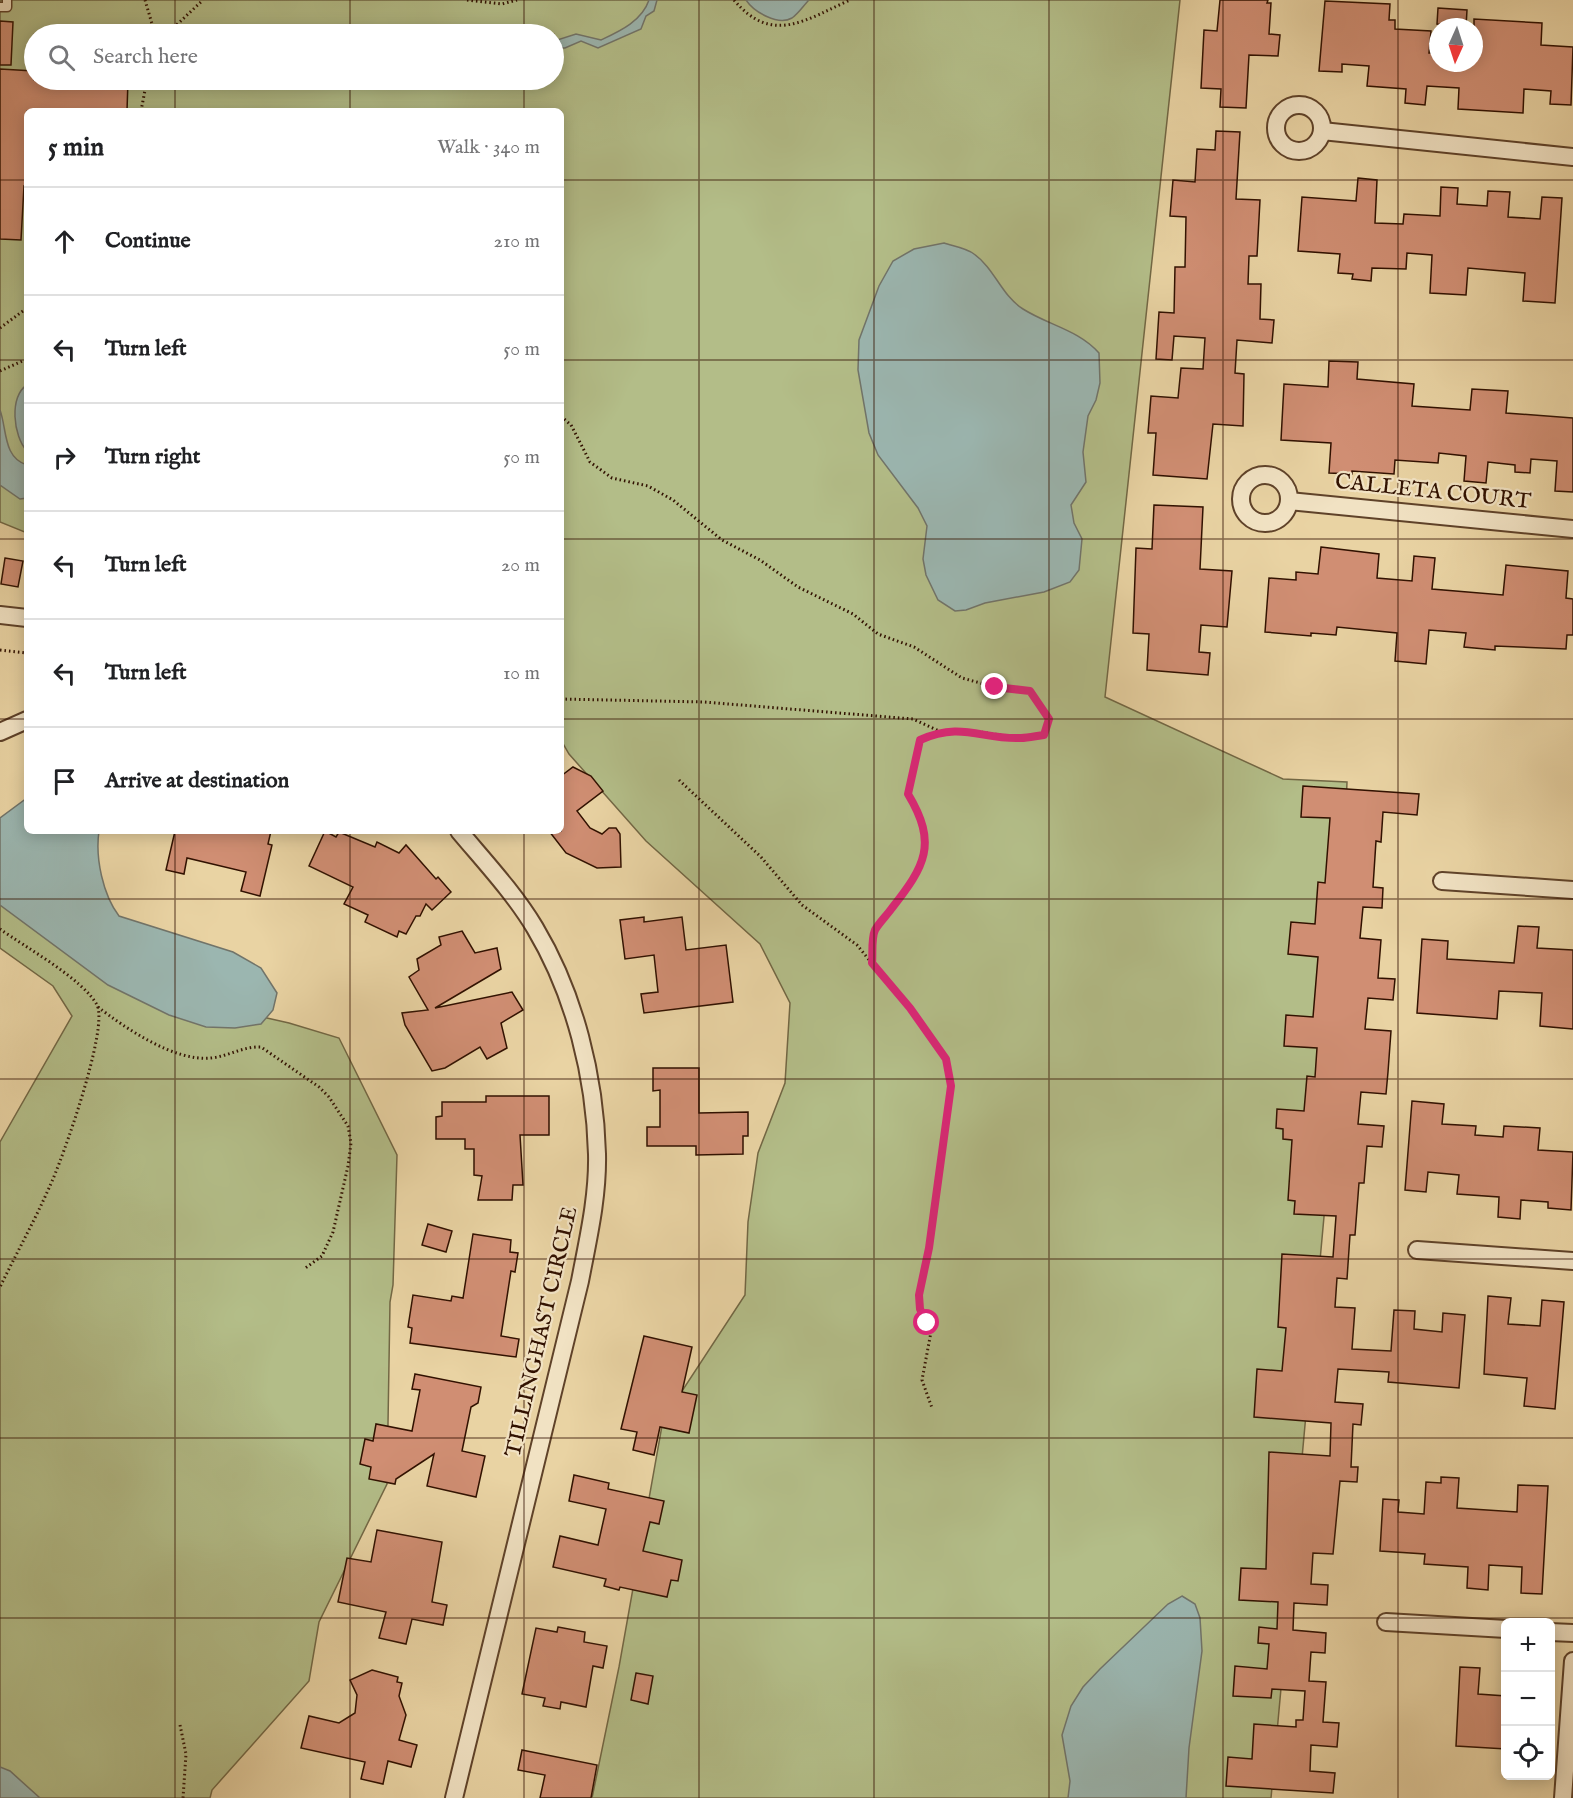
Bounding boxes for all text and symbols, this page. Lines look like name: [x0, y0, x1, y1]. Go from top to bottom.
north arrow: [1429, 18, 1483, 72]
search box: [24, 24, 564, 90]
icon: search: [45, 41, 78, 74]
text: Search here: [93, 43, 198, 71]
text: 5 min: [48, 131, 104, 164]
text: Walk · 340 m: [437, 135, 540, 160]
icon: ahead: [48, 225, 81, 258]
text: Continue: [105, 227, 191, 255]
text: 210 m: [494, 229, 540, 254]
icon: left: [48, 333, 81, 366]
text: Turn left: [105, 335, 187, 363]
text: 50 m: [503, 337, 540, 362]
icon: right: [48, 441, 81, 474]
text: Turn right: [105, 443, 200, 471]
text: 50 m: [503, 445, 540, 470]
street label: CALLETA COURT: [1334, 468, 1532, 516]
icon: left: [48, 549, 81, 582]
text: Turn left: [105, 551, 187, 579]
text: 20 m: [501, 553, 540, 578]
icon: left: [48, 657, 81, 690]
text: Turn left: [105, 659, 187, 687]
text: 10 m: [503, 661, 540, 686]
route end: [981, 673, 1007, 699]
icon: arrive: [48, 765, 81, 798]
text: Arrive at destination: [105, 767, 289, 795]
street label: TILLINGHAST CIRCLE: [500, 1204, 584, 1460]
route start: [913, 1309, 939, 1335]
map controls: [1501, 1618, 1555, 1780]
button: +: [1501, 1618, 1555, 1672]
button: −: [1501, 1672, 1555, 1726]
button: locate: [1501, 1726, 1555, 1780]

